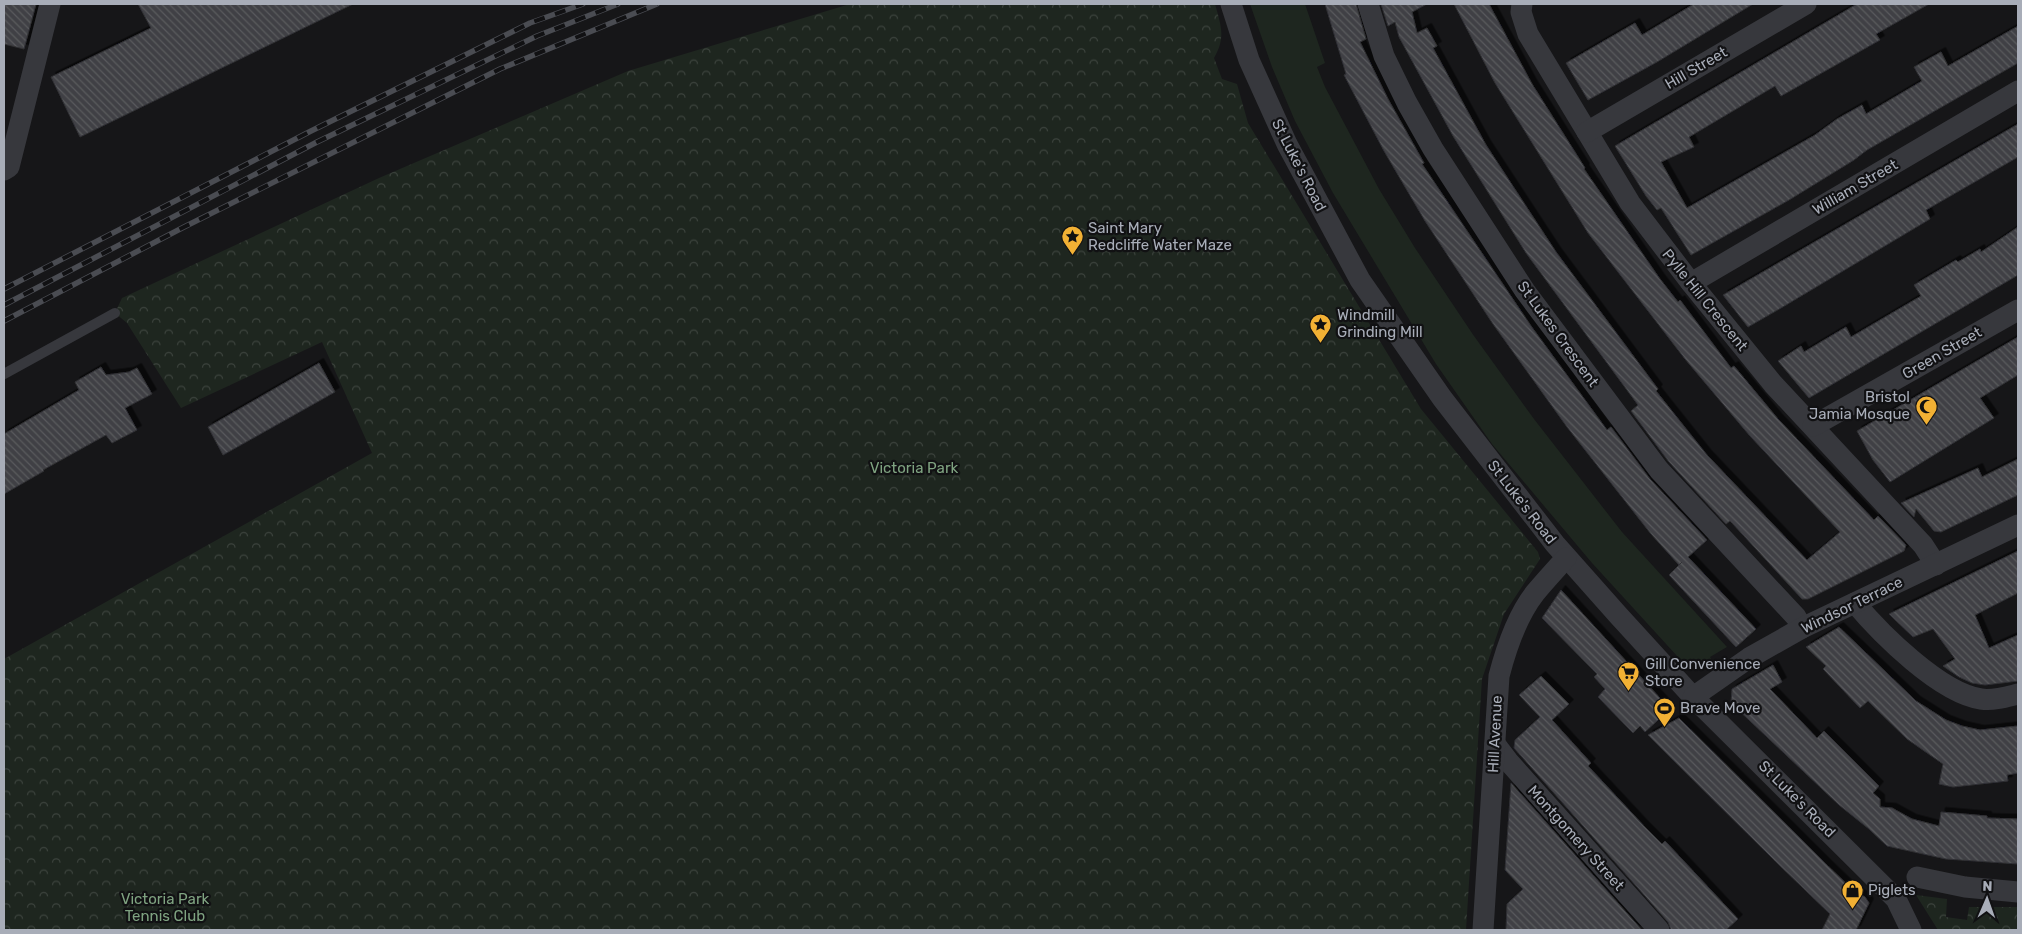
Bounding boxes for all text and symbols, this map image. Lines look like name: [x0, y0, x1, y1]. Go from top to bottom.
street label: Hill Street: [1662, 43, 1730, 93]
street label: St Luke's Road: [1268, 116, 1330, 214]
street label: William Street: [1809, 155, 1901, 219]
place label: Saint Mary Redcliffe Water Maze: [1088, 219, 1232, 254]
place icon: Saint Mary Redcliffe Water Maze: [1060, 225, 1084, 256]
street label: Pylle Hill Crescent: [1658, 245, 1752, 355]
street label: St Lukes Crescent: [1514, 278, 1602, 390]
place label: Windmill Grinding Mill: [1337, 306, 1423, 341]
place icon: Windmill Grinding Mill: [1309, 312, 1333, 343]
street label: Green Street: [1899, 323, 1985, 383]
place label: Bristol Jamia Mosque: [1809, 388, 1910, 423]
mosque icon: Bristol Jamia Mosque: [1914, 394, 1938, 425]
street label: St Luke's Road: [1484, 457, 1560, 547]
park label: Victoria Park: [870, 459, 959, 477]
street label: Windsor Terrace: [1798, 573, 1906, 637]
place label: Gill Convenience Store: [1645, 655, 1761, 690]
supermarket icon: Gill Convenience Store: [1617, 661, 1641, 692]
street label: Hill Avenue: [1484, 695, 1506, 773]
sports icon: Brave Move: [1652, 696, 1676, 727]
place label: Brave Move: [1680, 699, 1761, 717]
street label: St Luke's Road: [1755, 757, 1839, 841]
street label: Montgomery Street: [1524, 782, 1628, 894]
north arrow: [1962, 874, 2012, 924]
shop icon: Piglets: [1840, 878, 1864, 909]
text: N: [1982, 878, 1993, 895]
place label: Piglets: [1868, 881, 1916, 899]
park label: Victoria Park Tennis Club: [121, 890, 210, 925]

